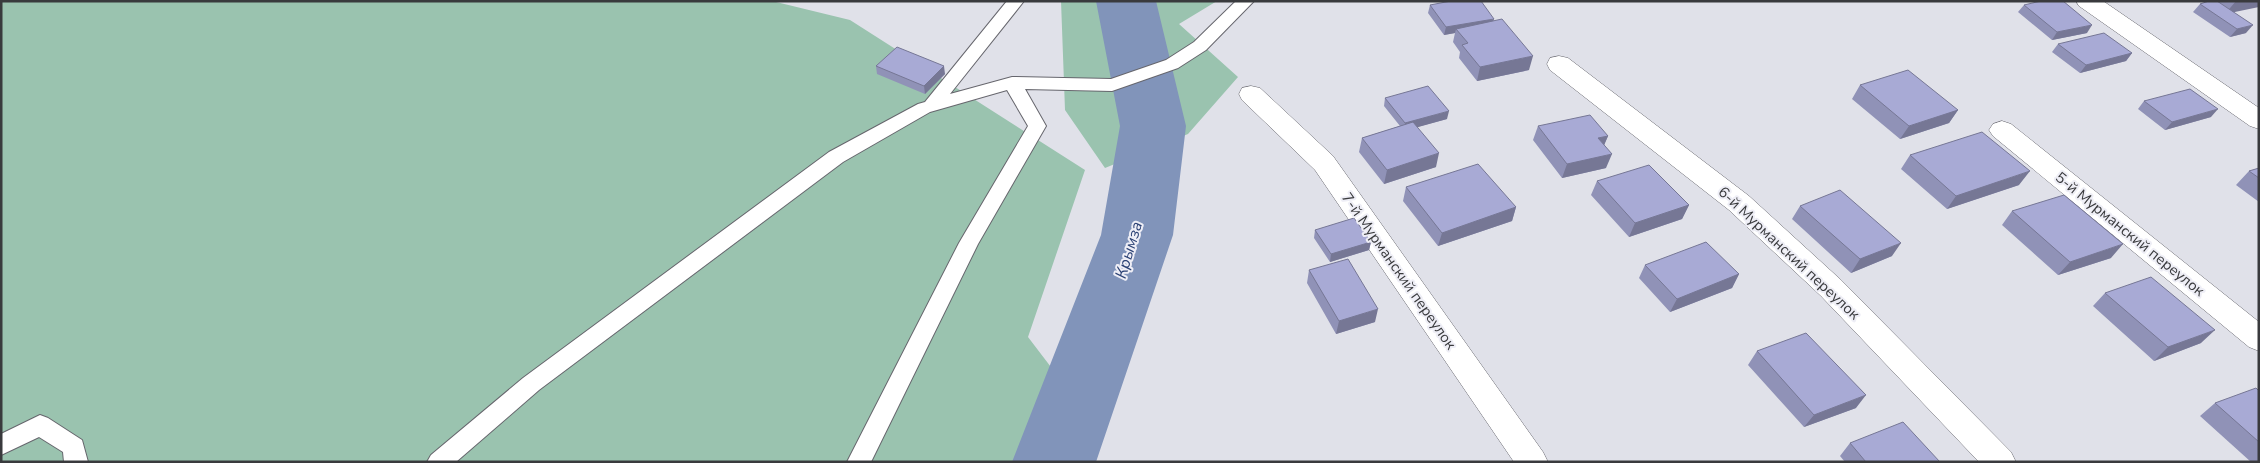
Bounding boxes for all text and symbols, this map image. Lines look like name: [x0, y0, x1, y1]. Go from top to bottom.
street label: 5-й Мурманский переулок: [2051, 167, 2209, 301]
street label: 6-й Мурманский переулок: [1714, 182, 1864, 324]
street label: 7-й Мурманский переулок: [1337, 189, 1461, 353]
water label: Крымза: [1110, 219, 1148, 281]

